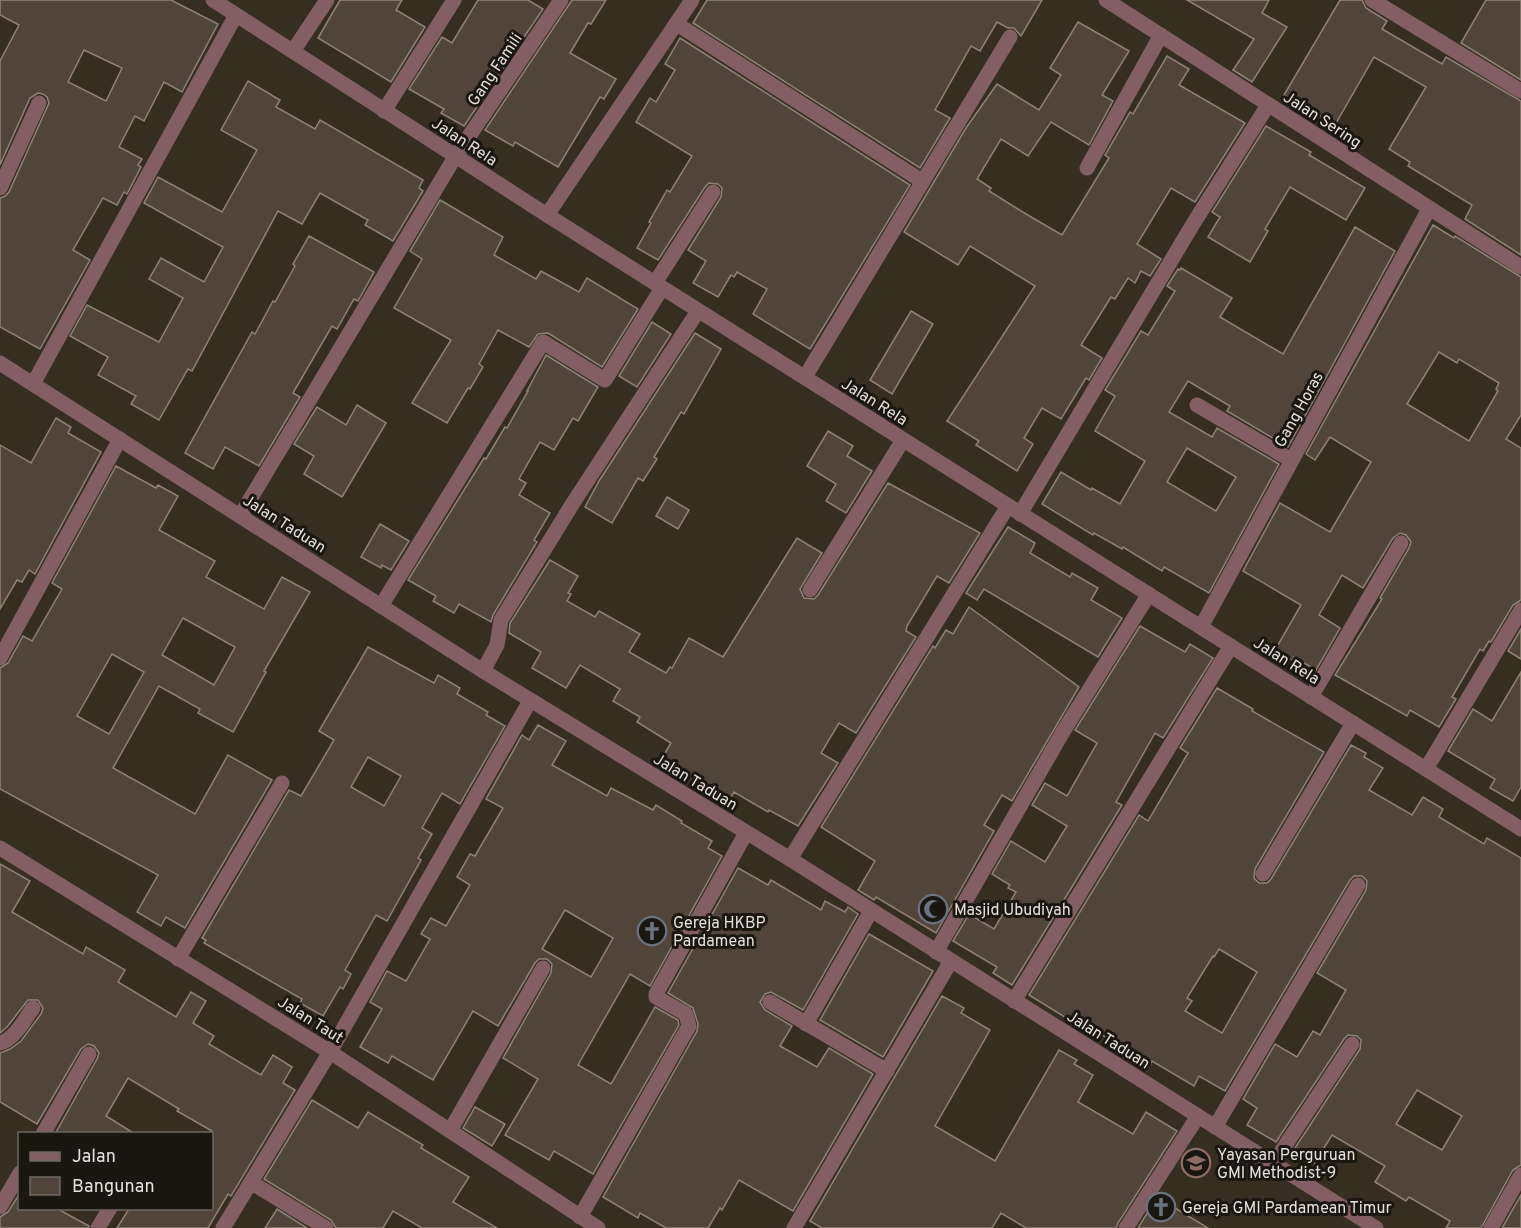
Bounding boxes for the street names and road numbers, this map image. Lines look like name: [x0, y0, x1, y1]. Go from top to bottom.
street label: Gang Famili: [464, 30, 527, 110]
street label: Jalan Sering: [1279, 88, 1365, 153]
street label: Jalan Rela: [427, 114, 500, 171]
street label: Gang Horas: [1271, 369, 1329, 451]
street label: Jalan Rela: [837, 375, 911, 431]
street label: Jalan Taduan: [238, 491, 329, 558]
street label: Jalan Rela: [1249, 634, 1323, 690]
street label: Jalan Taduan: [649, 750, 741, 816]
street label: Jalan Taut: [273, 993, 347, 1049]
street label: Jalan Taduan: [1062, 1007, 1153, 1074]

